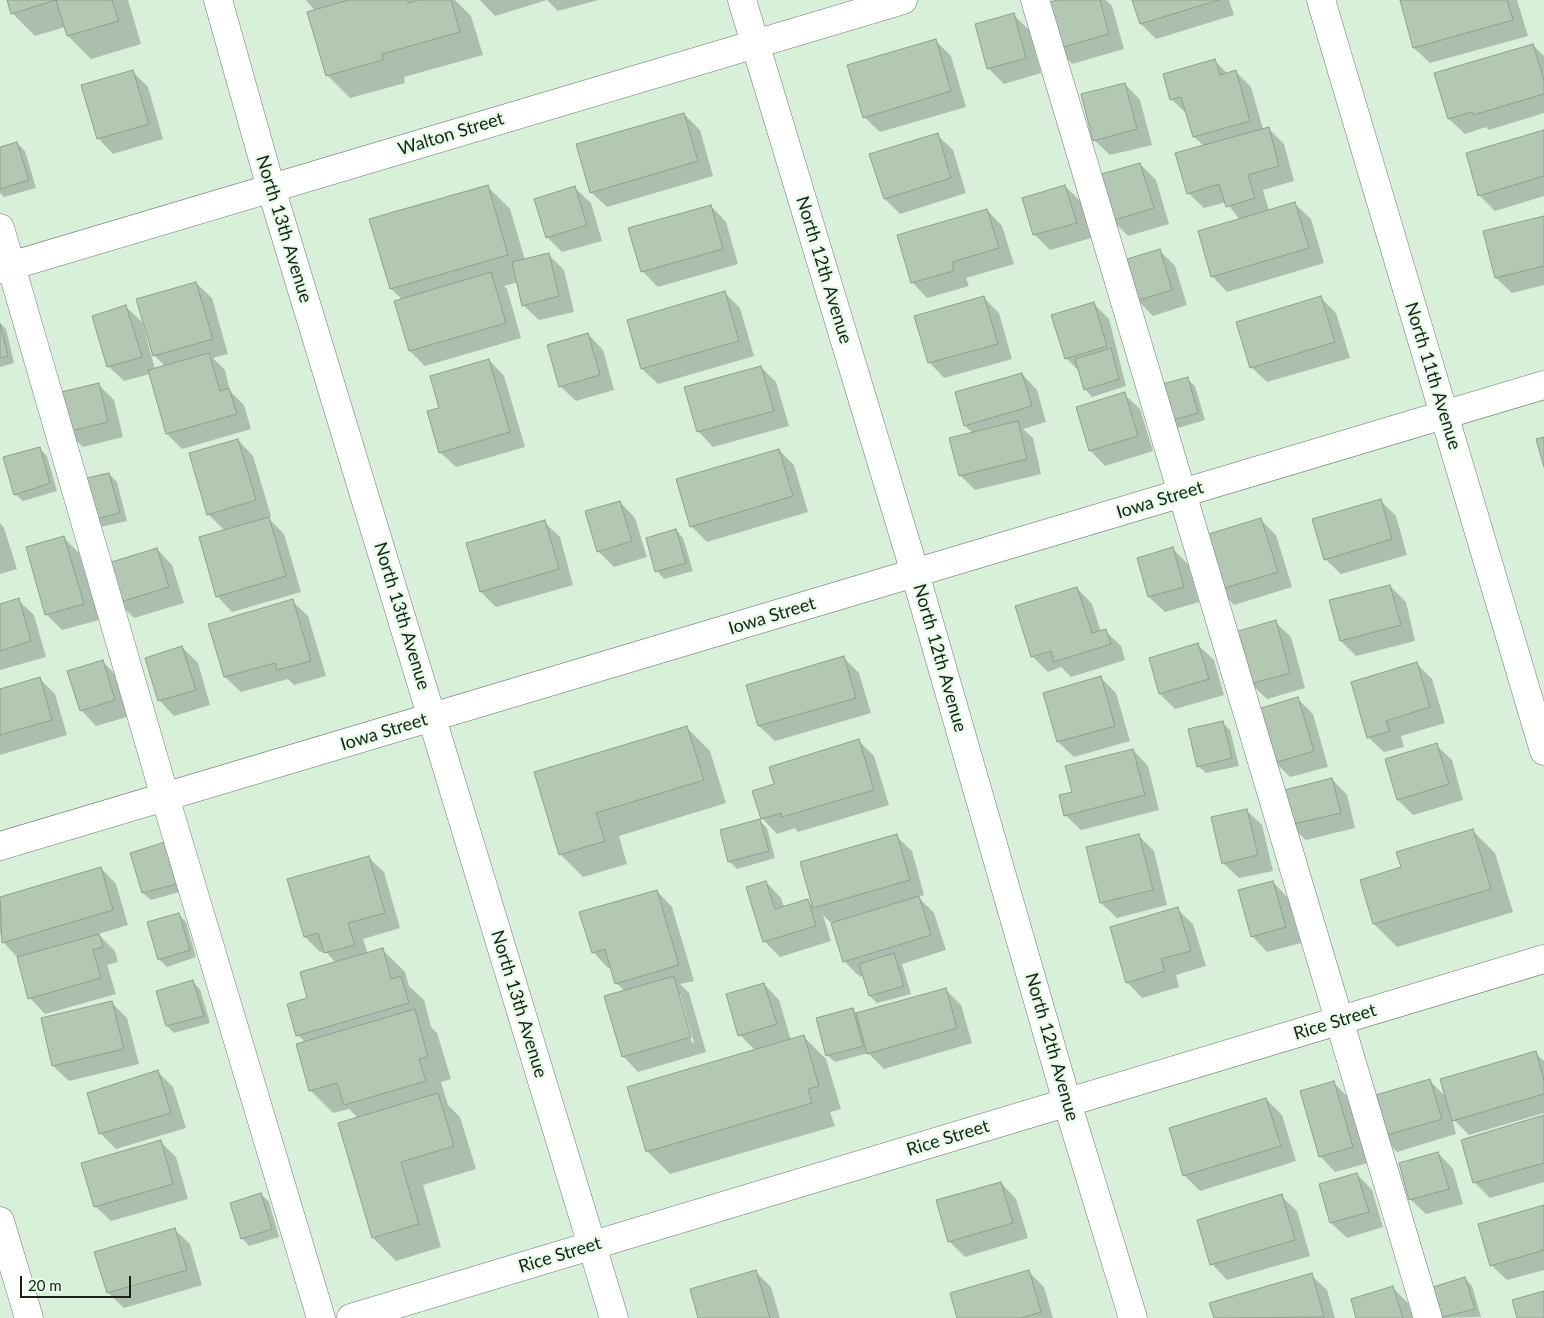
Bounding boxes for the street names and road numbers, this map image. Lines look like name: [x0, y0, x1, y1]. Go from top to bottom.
street label: Walton Street: [395, 108, 507, 160]
street label: North 13th Avenue: [251, 153, 317, 305]
street label: North 12th Avenue: [791, 194, 857, 346]
street label: North 11th Avenue: [1400, 300, 1466, 452]
street label: Iowa Street: [1114, 477, 1206, 523]
street label: North 13th Avenue: [369, 540, 435, 692]
street label: North 12th Avenue: [909, 582, 971, 734]
street label: Iowa Street: [726, 593, 818, 639]
street label: Iowa Street: [338, 709, 430, 755]
street label: North 13th Avenue: [486, 928, 552, 1080]
street label: North 12th Avenue: [1021, 971, 1083, 1123]
street label: Rice Street: [1291, 999, 1379, 1045]
street label: Rice Street: [904, 1115, 992, 1161]
street label: Rice Street: [516, 1232, 604, 1278]

